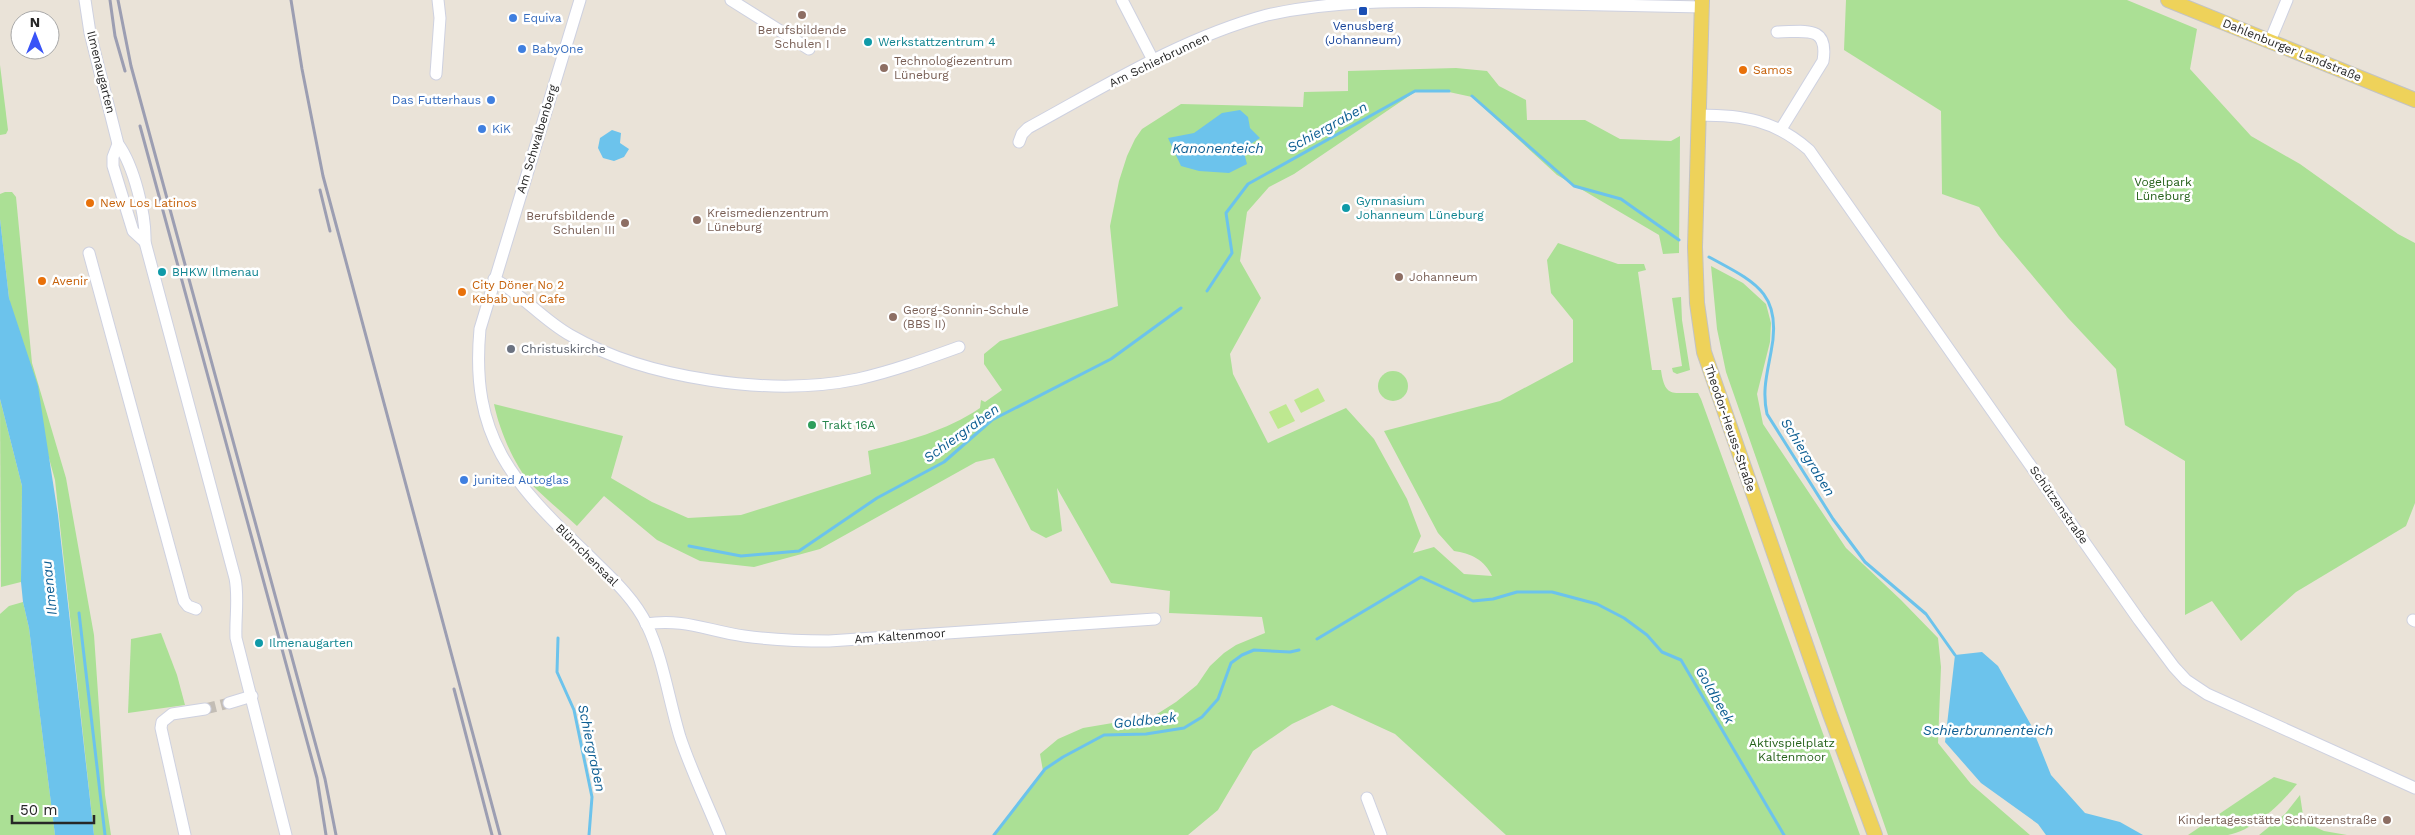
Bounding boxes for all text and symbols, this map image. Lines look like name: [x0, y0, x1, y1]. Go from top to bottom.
marker: Venusberg (Johanneum): [1357, 5, 1369, 17]
marker: Berufsbildende Schulen I: [796, 9, 808, 21]
north arrow: [10, 10, 60, 60]
place label: Equiva: [523, 11, 562, 25]
marker: Equiva: [507, 12, 519, 24]
text: N: [30, 14, 40, 30]
street label: Dahlenburger Landstraße: [2221, 16, 2364, 84]
place label: Venusberg (Johanneum): [1325, 19, 1401, 47]
place label: Berufsbildende Schulen I: [758, 23, 846, 51]
street label: Ilmenaugarten: [84, 29, 118, 115]
street label: Am Schierbrunnen: [1107, 30, 1211, 90]
place label: Werkstattzentrum 4: [878, 35, 996, 49]
marker: Werkstattzentrum 4: [862, 36, 874, 48]
place label: BabyOne: [532, 42, 584, 56]
marker: BabyOne: [516, 43, 528, 55]
place label: Technologiezentrum Lüneburg: [894, 54, 1012, 82]
marker: Technologiezentrum Lüneburg: [878, 62, 890, 74]
place label: Samos: [1753, 63, 1792, 77]
marker: Samos: [1737, 64, 1749, 76]
street label: Am Schwalbenberg: [514, 82, 560, 195]
place label: Das Futterhaus: [392, 93, 481, 107]
marker: Das Futterhaus: [485, 94, 497, 106]
water label: Schiergraben: [1284, 98, 1370, 156]
place label: KiK: [492, 122, 511, 136]
marker: KiK: [476, 123, 488, 135]
water label: Kanonenteich: [1172, 140, 1264, 156]
park label: Vogelpark Lüneburg: [2134, 175, 2192, 203]
place label: Gymnasium Johanneum Lüneburg: [1356, 194, 1484, 222]
place label: New Los Latinos: [100, 196, 197, 210]
marker: New Los Latinos: [84, 197, 96, 209]
marker: Gymnasium Johanneum Lüneburg: [1340, 202, 1352, 214]
place label: Kreismedienzentrum Lüneburg: [707, 206, 829, 234]
place label: Berufsbildende Schulen III: [526, 209, 615, 237]
marker: Kreismedienzentrum Lüneburg: [691, 214, 703, 226]
marker: Berufsbildende Schulen III: [619, 217, 631, 229]
place label: BHKW Ilmenau: [172, 265, 259, 279]
marker: BHKW Ilmenau: [156, 266, 168, 278]
place label: Johanneum: [1409, 270, 1478, 284]
marker: Johanneum: [1393, 271, 1405, 283]
place label: Avenir: [52, 274, 88, 288]
marker: Avenir: [36, 275, 48, 287]
place label: City Döner No 2 Kebab und Cafe: [472, 278, 565, 306]
marker: City Döner No 2 Kebab und Cafe: [456, 286, 468, 298]
place label: Georg-Sonnin-Schule (BBS II): [903, 303, 1029, 331]
marker: Georg-Sonnin-Schule (BBS II): [887, 311, 899, 323]
place label: Christuskirche: [521, 342, 606, 356]
marker: Christuskirche: [505, 343, 517, 355]
street label: Theodor-Heuss-Straße: [1702, 363, 1758, 493]
water label: Schiergraben: [920, 400, 1002, 466]
water label: Schiergraben: [1778, 415, 1838, 499]
place label: Trakt 16A: [822, 418, 876, 432]
marker: Trakt 16A: [806, 419, 818, 431]
street label: Schützenstraße: [2027, 463, 2091, 547]
place label: junited Autoglas: [473, 473, 569, 487]
marker: junited Autoglas: [458, 474, 470, 486]
street label: Blümchensaal: [553, 521, 621, 589]
water label: Ilmenau: [38, 560, 60, 616]
street label: Am Kaltenmoor: [854, 626, 946, 646]
place label: Ilmenaugarten: [269, 636, 353, 650]
marker: Ilmenaugarten: [253, 637, 265, 649]
water label: Goldbeek: [1692, 664, 1738, 727]
water label: Schiergraben: [575, 703, 609, 793]
water label: Goldbeek: [1113, 709, 1178, 731]
water label: Schierbrunnenteich: [1923, 722, 2053, 738]
park label: Aktivspielplatz Kaltenmoor: [1749, 736, 1835, 764]
scale bar: [12, 792, 95, 824]
text: 50 m: [20, 801, 57, 819]
place label: Kindertagesstätte Schützenstraße: [2178, 813, 2377, 827]
marker: Kindertagesstätte Schützenstraße: [2381, 814, 2393, 826]

